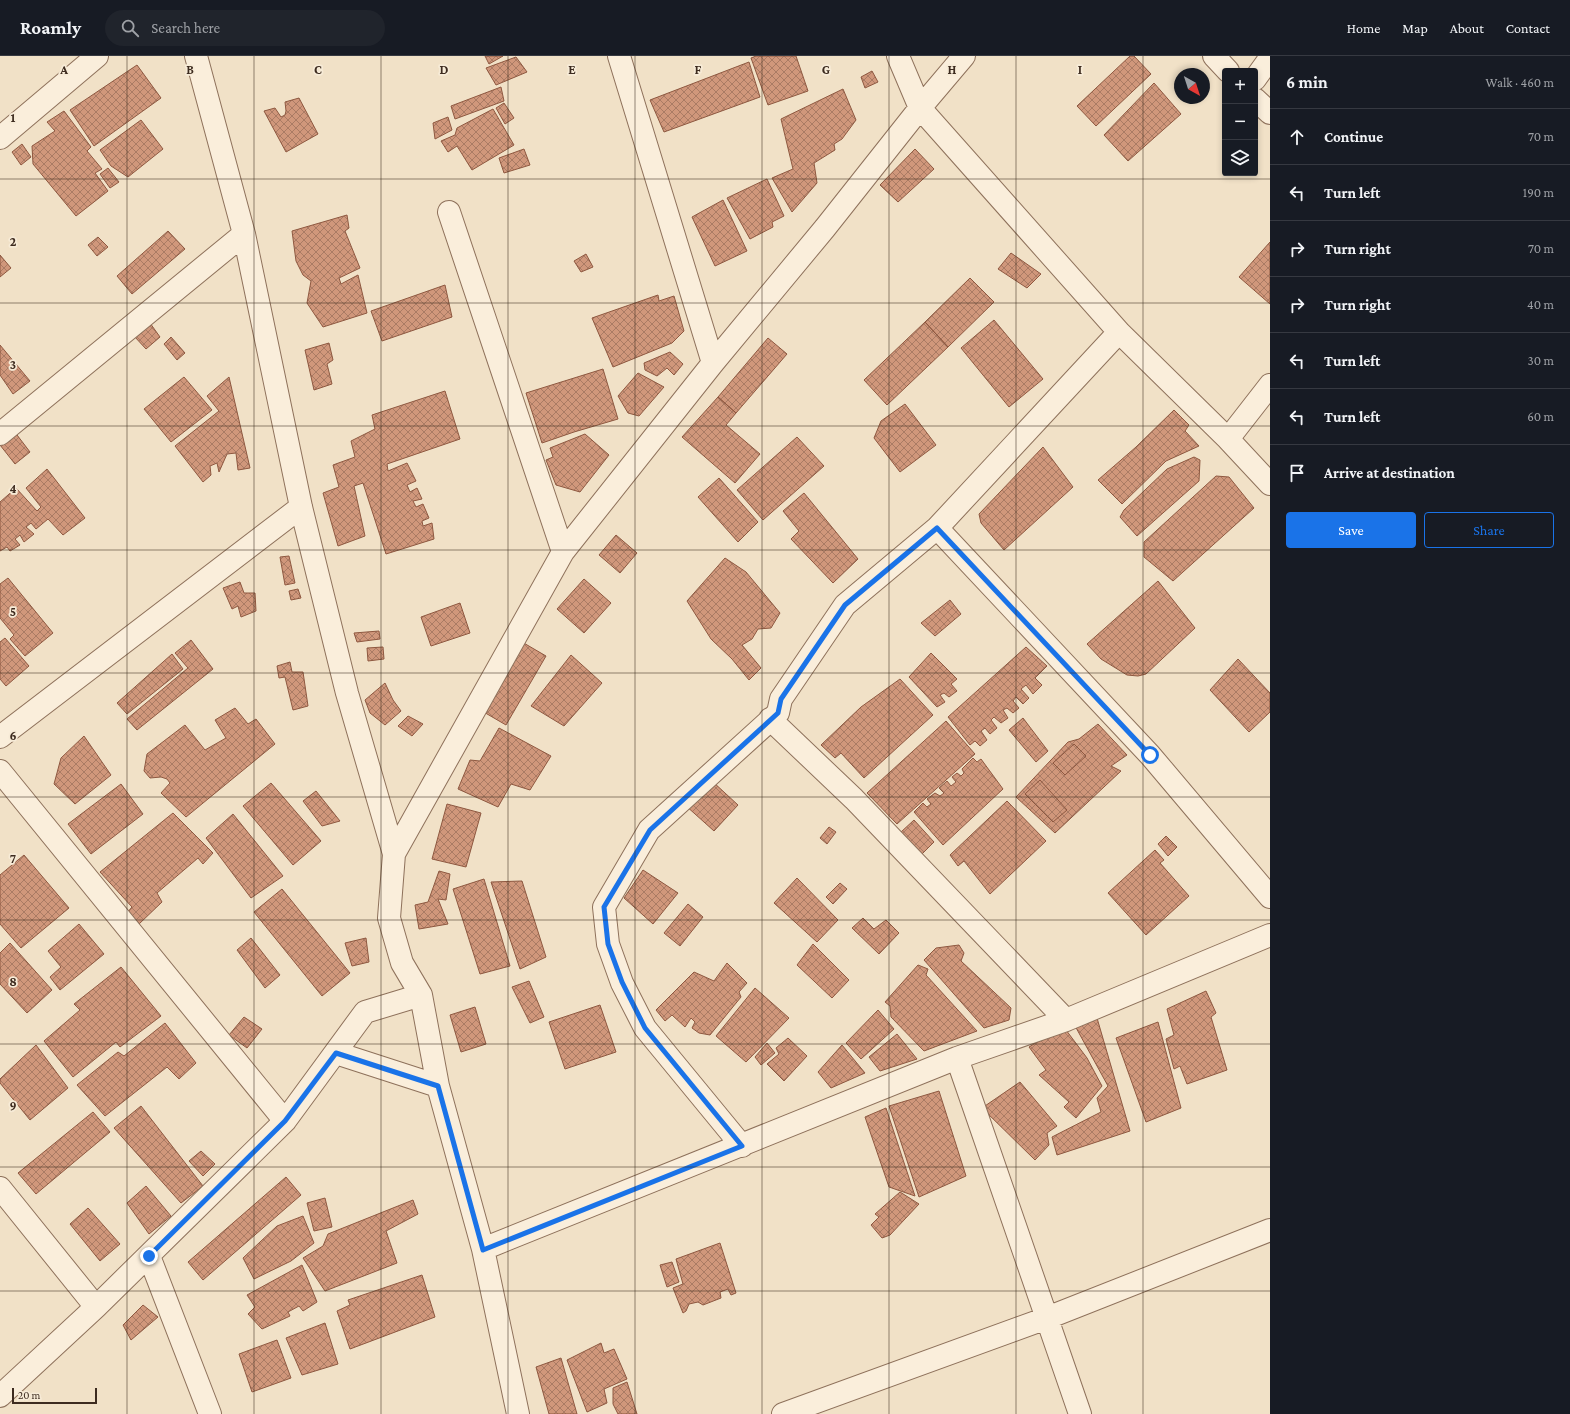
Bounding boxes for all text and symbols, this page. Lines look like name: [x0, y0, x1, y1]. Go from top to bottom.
search box: [105, 10, 385, 46]
text: Roamly: [20, 17, 81, 38]
icon: search: [119, 17, 141, 39]
text: Search here: [151, 20, 220, 36]
text: Home: [1347, 20, 1380, 36]
text: Map: [1402, 20, 1428, 36]
text: About: [1450, 20, 1484, 36]
text: Contact: [1506, 20, 1550, 36]
text: A: [59, 62, 68, 77]
text: B: [186, 62, 194, 77]
text: C: [314, 62, 322, 77]
text: D: [440, 62, 449, 77]
text: E: [568, 62, 576, 77]
text: F: [695, 62, 702, 77]
text: G: [822, 62, 830, 77]
text: H: [948, 62, 957, 77]
text: I: [1078, 62, 1082, 77]
north arrow: [1174, 68, 1210, 104]
map controls: [1222, 68, 1258, 176]
button: +: [1222, 68, 1258, 104]
text: 6 min: [1286, 73, 1328, 92]
text: Walk · 460 m: [1486, 75, 1554, 90]
button: −: [1222, 104, 1258, 140]
text: 1: [11, 110, 16, 125]
icon: ahead: [1286, 126, 1308, 148]
text: Continue: [1324, 129, 1383, 145]
text: 70 m: [1528, 129, 1554, 144]
button: layers: [1222, 140, 1258, 176]
icon: left: [1286, 182, 1308, 204]
text: Turn left: [1324, 185, 1380, 201]
text: 190 m: [1523, 185, 1554, 200]
text: 2: [10, 234, 17, 249]
icon: right: [1286, 238, 1308, 260]
text: Turn right: [1324, 241, 1391, 257]
text: 70 m: [1528, 241, 1554, 256]
icon: right: [1286, 294, 1308, 316]
text: Turn right: [1324, 297, 1391, 313]
text: 40 m: [1527, 297, 1554, 312]
icon: left: [1286, 350, 1308, 372]
text: Turn left: [1324, 353, 1380, 369]
text: 30 m: [1528, 353, 1554, 368]
text: 3: [10, 357, 16, 372]
icon: left: [1286, 406, 1308, 428]
text: Turn left: [1324, 409, 1380, 425]
text: 60 m: [1527, 409, 1554, 424]
icon: arrive: [1286, 462, 1308, 484]
text: Arrive at destination: [1324, 465, 1455, 481]
text: 4: [9, 481, 17, 496]
button: Save: [1286, 512, 1416, 548]
button: Share: [1424, 512, 1554, 548]
text: 5: [10, 604, 16, 619]
text: 6: [9, 728, 17, 743]
route start: [1141, 746, 1159, 764]
text: 7: [10, 851, 16, 866]
text: 8: [9, 974, 17, 989]
text: 9: [9, 1098, 17, 1113]
route end: [140, 1247, 158, 1265]
scale bar: [12, 1386, 97, 1405]
text: 20 m: [18, 1389, 40, 1401]

